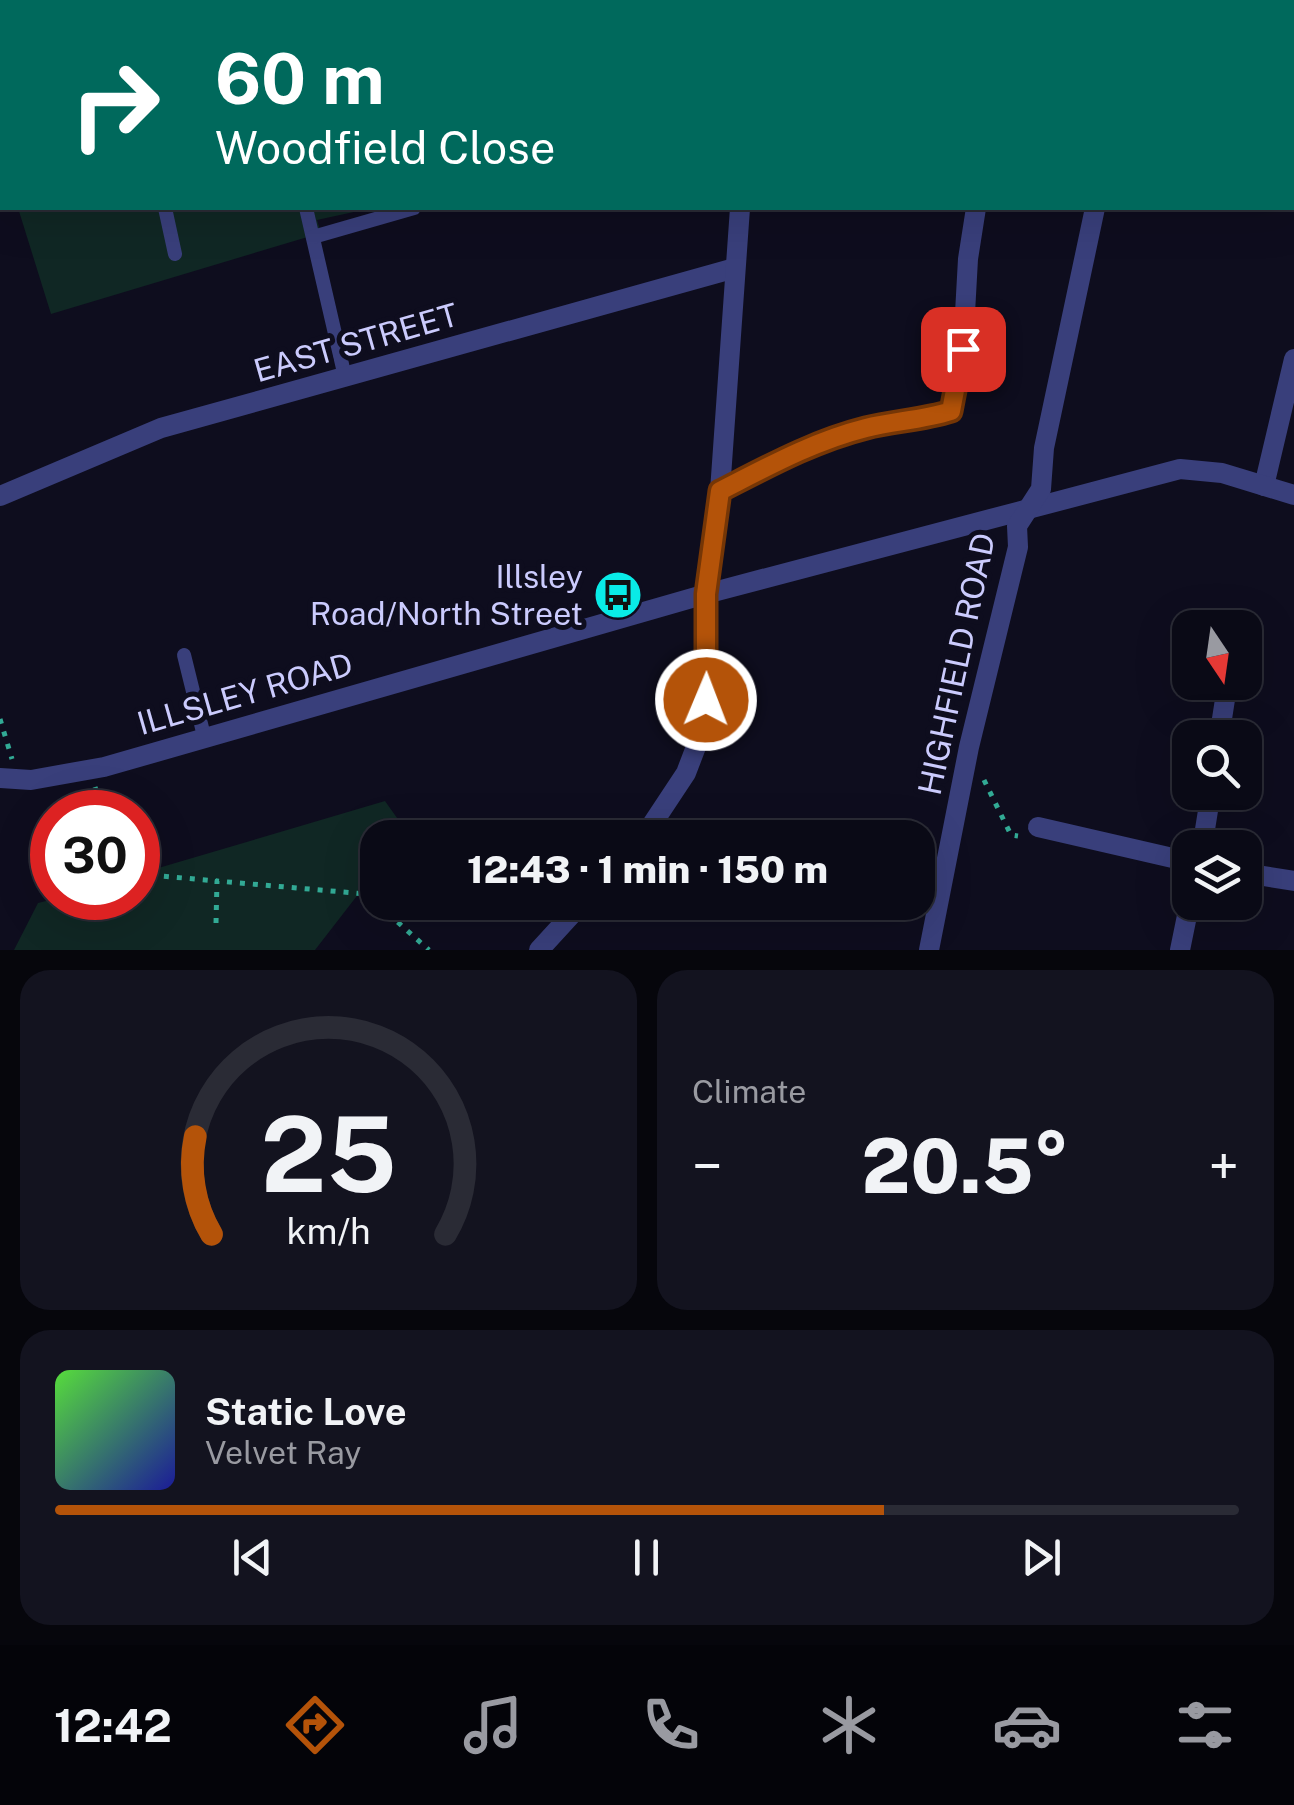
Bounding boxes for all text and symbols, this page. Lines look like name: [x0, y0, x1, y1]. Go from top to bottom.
text: 60 m: [215, 37, 385, 120]
icon: right: [50, 40, 180, 170]
text: Woodfield Close: [215, 121, 555, 174]
street label: EAST STREET: [250, 296, 462, 389]
pin: [921, 307, 1006, 392]
icon: arrive: [936, 322, 991, 377]
street label: HIGHFIELD ROAD: [911, 530, 1002, 798]
place label: Illsley Road/North Street: [310, 558, 583, 632]
bus stop icon: Illsley Road/North Street: [592, 569, 644, 621]
north arrow: [1172, 610, 1262, 700]
map controls: [1172, 610, 1262, 920]
street label: ILLSLEY ROAD: [133, 645, 357, 742]
position arrow: [654, 648, 758, 752]
button: search: [1172, 720, 1262, 810]
speed limit sign: 30: [30, 790, 160, 920]
button: layers: [1172, 830, 1262, 920]
text: 12:43 · 1 min · 150 m: [467, 847, 828, 892]
text: Climate: [692, 1073, 806, 1110]
text: 25: [260, 1093, 397, 1215]
text: 20.5°: [862, 1122, 1069, 1210]
text: −: [692, 1134, 723, 1198]
text: +: [1209, 1134, 1239, 1198]
text: km/h: [286, 1210, 371, 1252]
text: Static Love: [205, 1389, 407, 1434]
text: Velvet Ray: [205, 1434, 361, 1471]
icon: previous: [225, 1530, 280, 1585]
icon: pause: [619, 1530, 674, 1585]
icon: next: [1014, 1530, 1069, 1585]
icon: directions: [280, 1690, 350, 1760]
icon: music: [458, 1690, 528, 1760]
icon: phone: [636, 1690, 706, 1760]
icon: climate: [814, 1690, 884, 1760]
icon: car: [992, 1690, 1062, 1760]
icon: filters: [1170, 1690, 1240, 1760]
text: 12:42: [54, 1699, 172, 1752]

